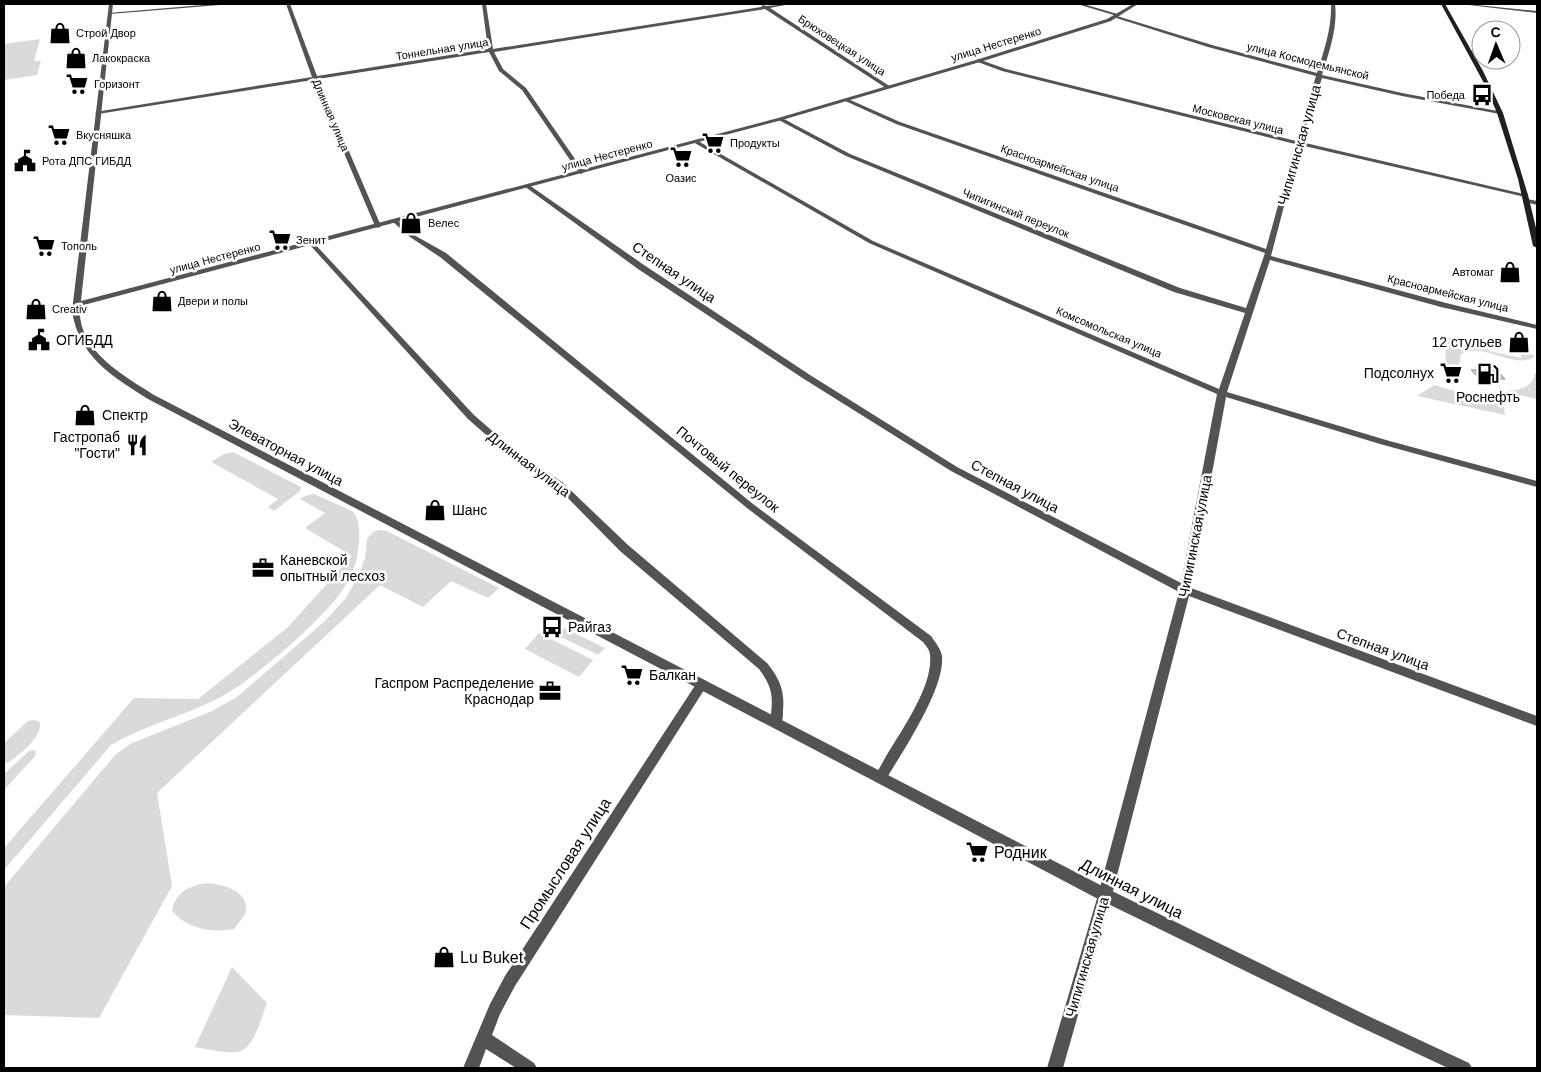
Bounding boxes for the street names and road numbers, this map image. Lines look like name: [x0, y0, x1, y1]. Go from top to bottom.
street label: Брюховецкая улица: [796, 12, 889, 78]
street label: улица Нестеренко: [950, 25, 1042, 63]
street label: Тоннельная улица: [395, 36, 490, 62]
street label: улица Космодемьянской: [1246, 40, 1370, 82]
street label: Длинная улица: [310, 77, 352, 154]
street label: Чипигинская улица: [1274, 83, 1324, 207]
street label: Московская улица: [1191, 102, 1286, 136]
street label: улица Нестеренко: [560, 137, 654, 173]
street label: Красноармейская улица: [999, 142, 1122, 194]
street label: Чипигинский переулок: [961, 186, 1071, 240]
street label: Степная улица: [629, 238, 719, 306]
street label: улица Нестеренко: [168, 240, 262, 276]
street label: Красноармейская улица: [1386, 272, 1511, 314]
street label: Комсомольская улица: [1054, 304, 1164, 360]
street label: Элеваторная улица: [226, 415, 346, 489]
street label: Почтовый переулок: [673, 423, 783, 516]
street label: Длинная улица: [485, 428, 573, 500]
street label: Степная улица: [968, 456, 1062, 516]
street label: Чипигинская улица: [1175, 473, 1215, 599]
street label: Степная улица: [1335, 625, 1432, 673]
street label: Промысловая улица: [517, 795, 614, 932]
street label: Длинная улица: [1078, 855, 1186, 922]
street label: Чипигинская улица: [1062, 895, 1112, 1019]

